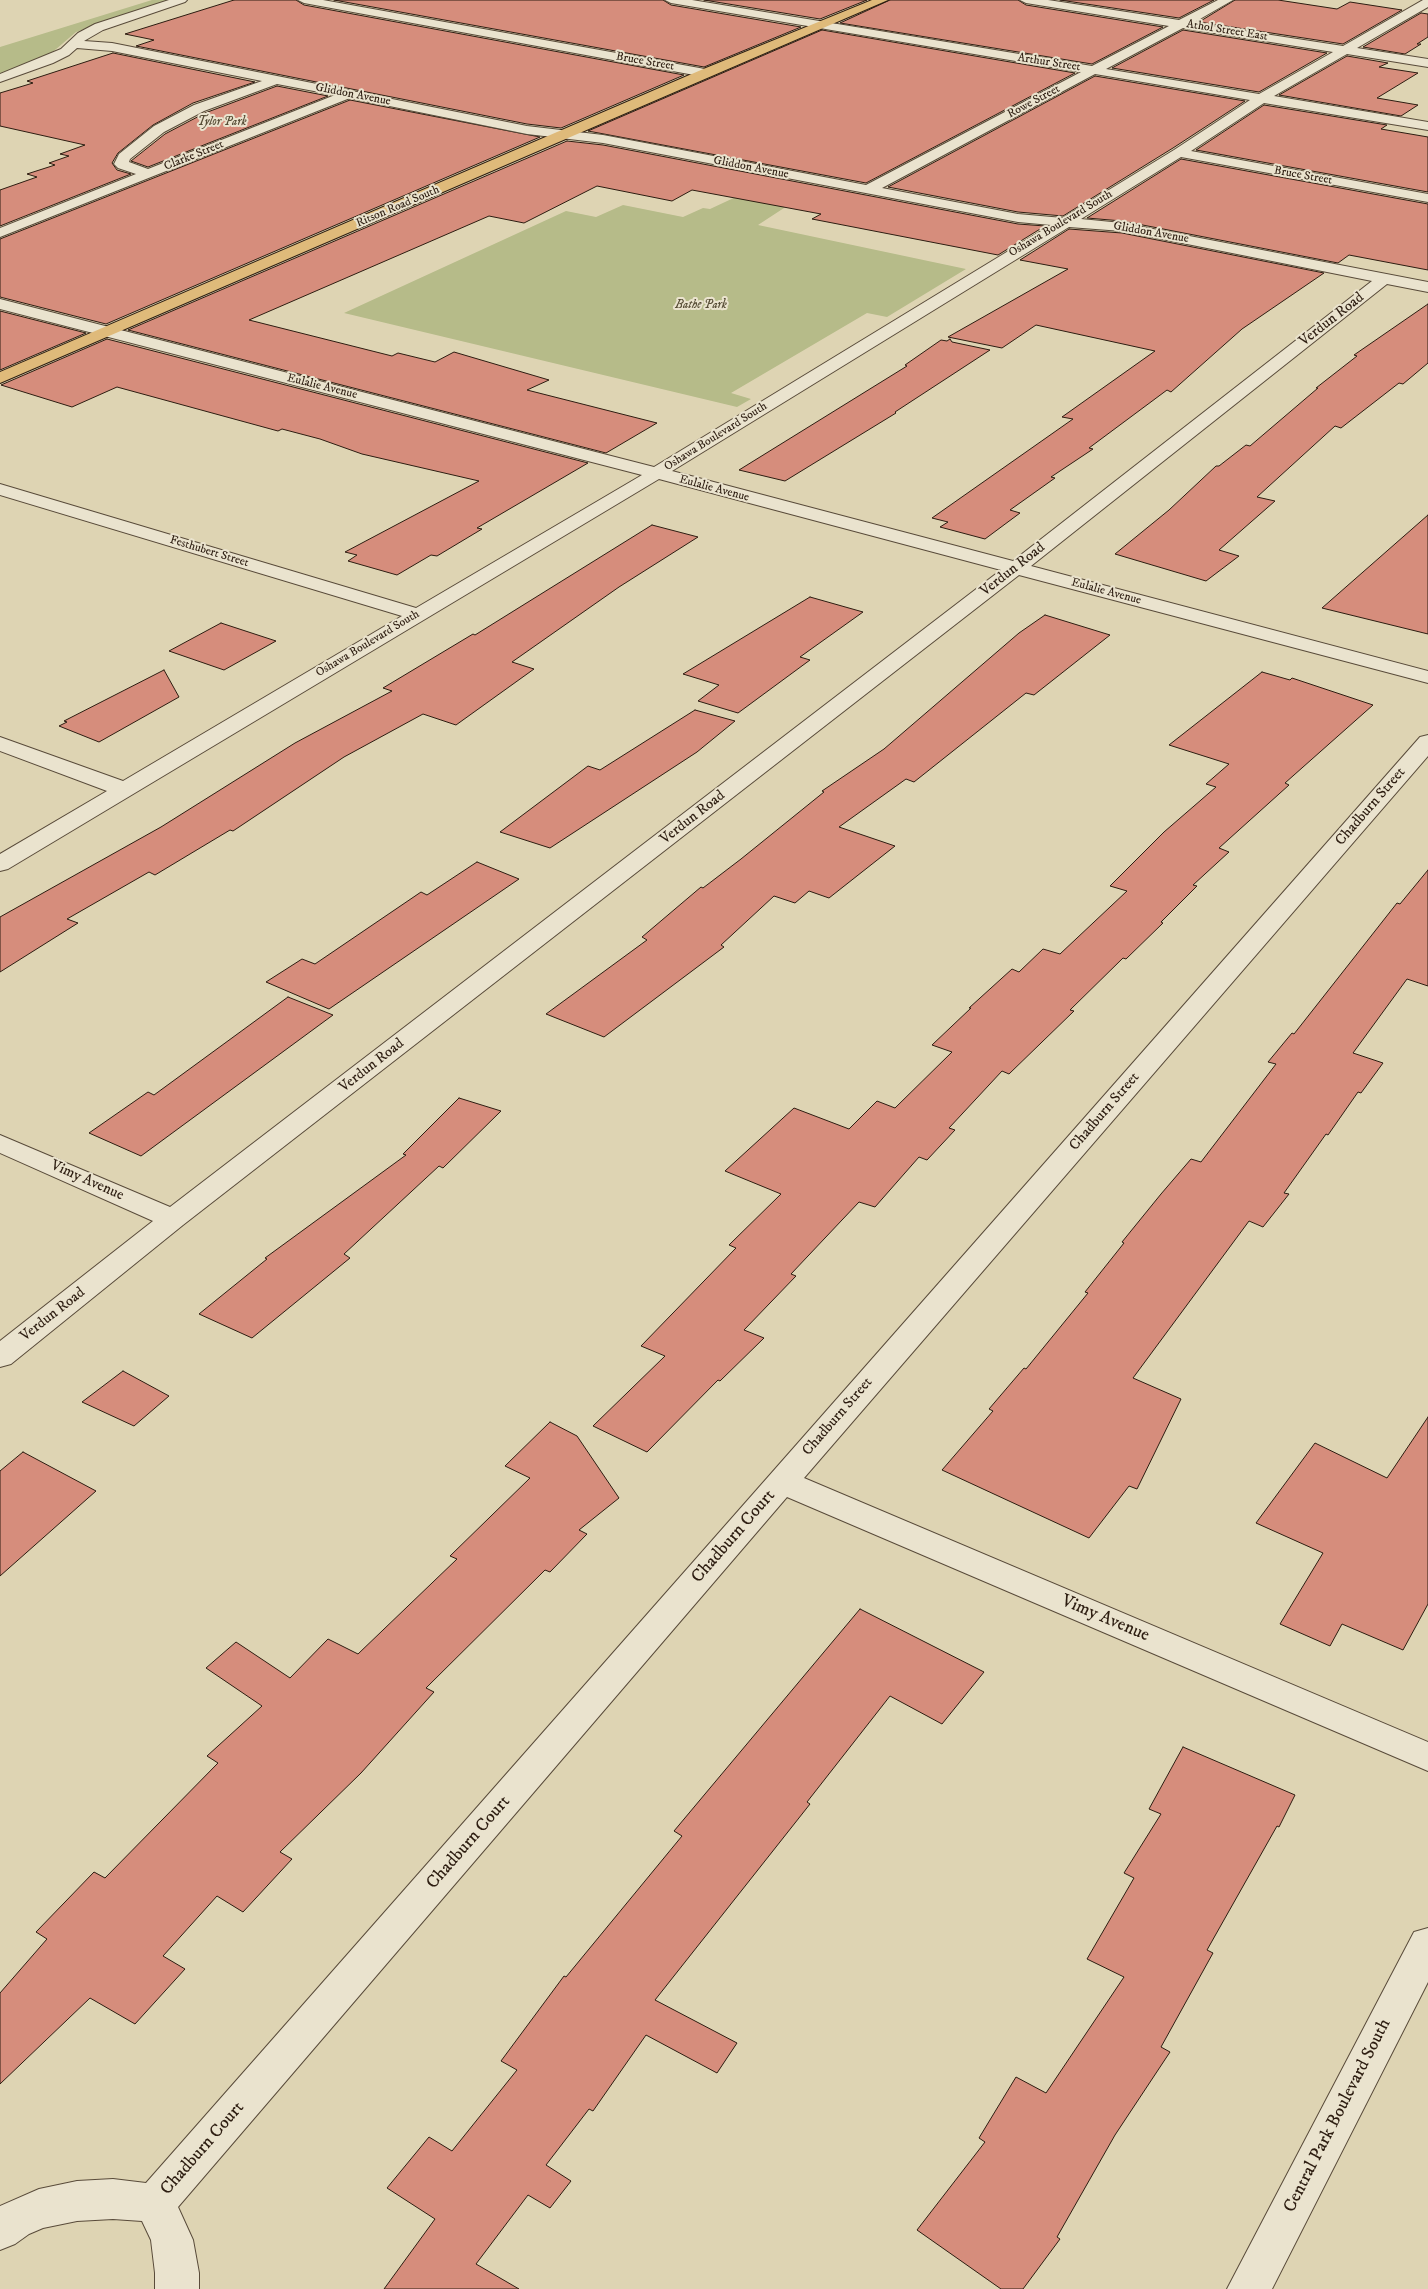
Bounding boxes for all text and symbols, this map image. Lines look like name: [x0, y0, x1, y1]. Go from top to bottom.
street label: Athol Street East: [1185, 17, 1269, 45]
street label: Bruce Street: [615, 50, 675, 74]
street label: Arthur Street: [1017, 51, 1081, 75]
street label: Gliddon Avenue: [314, 81, 392, 109]
street label: Rowe Street: [1005, 82, 1063, 122]
park label: Tylor Park: [198, 116, 246, 130]
street label: Clarke Street: [162, 138, 226, 174]
street label: Gliddon Avenue: [712, 154, 790, 182]
street label: Bruce Street: [1273, 164, 1333, 188]
street label: Ritson Road South: [354, 183, 442, 231]
street label: Oshawa Boulevard South: [1007, 187, 1115, 261]
street label: Gliddon Avenue: [1112, 219, 1190, 247]
street label: Verdun Road: [1296, 289, 1368, 351]
park label: Bathe Park: [675, 299, 727, 313]
street label: Eulalie Avenue: [285, 371, 359, 403]
street label: Oshawa Boulevard South: [662, 400, 770, 474]
street label: Eulalie Avenue: [677, 473, 751, 505]
street label: Festhubert Street: [168, 533, 250, 571]
street label: Verdun Road: [977, 539, 1049, 601]
street label: Eulalie Avenue: [1069, 576, 1143, 608]
street label: Oshawa Boulevard South: [314, 607, 422, 681]
street label: Chadburn Street: [1332, 764, 1410, 850]
street label: Verdun Road: [657, 787, 729, 849]
street label: Verdun Road: [336, 1035, 408, 1097]
street label: Chadburn Street: [1066, 1069, 1144, 1155]
street label: Vimy Avenue: [48, 1157, 126, 1205]
street label: Verdun Road: [17, 1284, 89, 1346]
street label: Chadburn Street: [799, 1374, 877, 1460]
street label: Chadburn Court: [687, 1486, 781, 1588]
street label: Vimy Avenue: [1058, 1591, 1152, 1647]
street label: Chadburn Court: [422, 1792, 516, 1894]
street label: Central Park Boulevard South: [1280, 2016, 1396, 2216]
street label: Chadburn Court: [156, 2098, 250, 2200]

